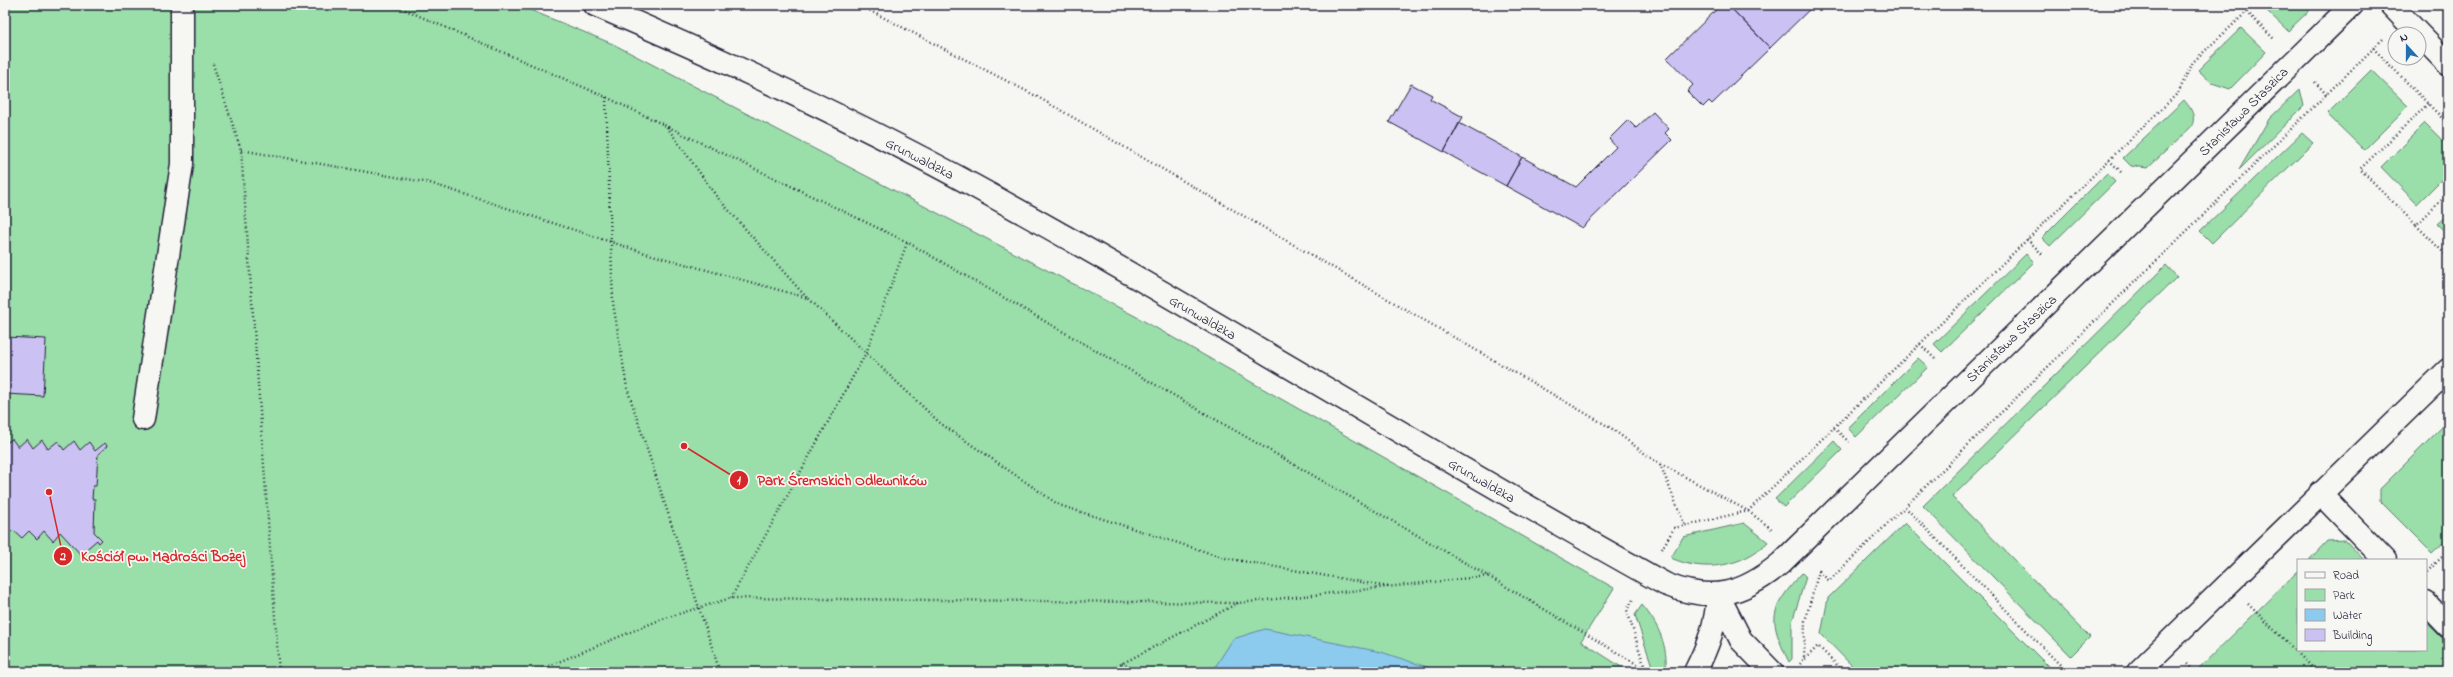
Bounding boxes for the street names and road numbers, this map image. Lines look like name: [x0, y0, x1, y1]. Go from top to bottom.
street label: Stanisława Staszica: [2194, 62, 2294, 162]
street label: Grunwaldzka: [881, 133, 957, 186]
street label: Stanisława Staszica: [1962, 290, 2062, 388]
street label: Grunwaldzka: [1165, 291, 1240, 346]
street label: Grunwaldzka: [1444, 454, 1519, 509]

